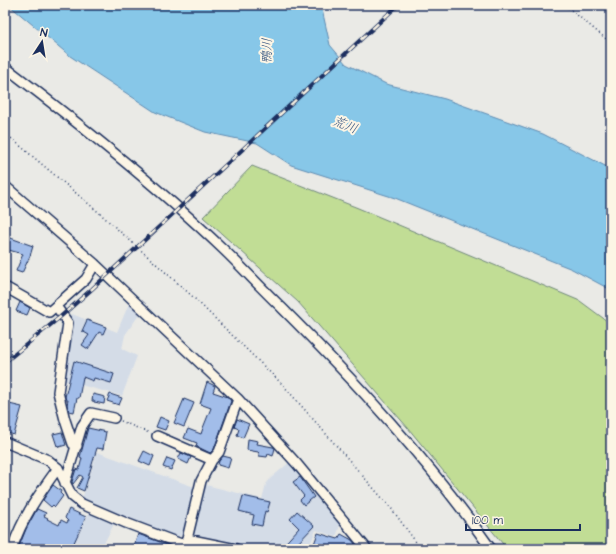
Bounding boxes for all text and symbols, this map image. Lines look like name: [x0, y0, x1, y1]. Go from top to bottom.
north arrow: [22, 22, 62, 62]
text: N: [39, 25, 49, 41]
water label: 鴨川: [258, 38, 276, 64]
water label: 荒川: [330, 112, 360, 138]
scale bar: [466, 506, 580, 532]
text: 100 m: [472, 512, 503, 529]

